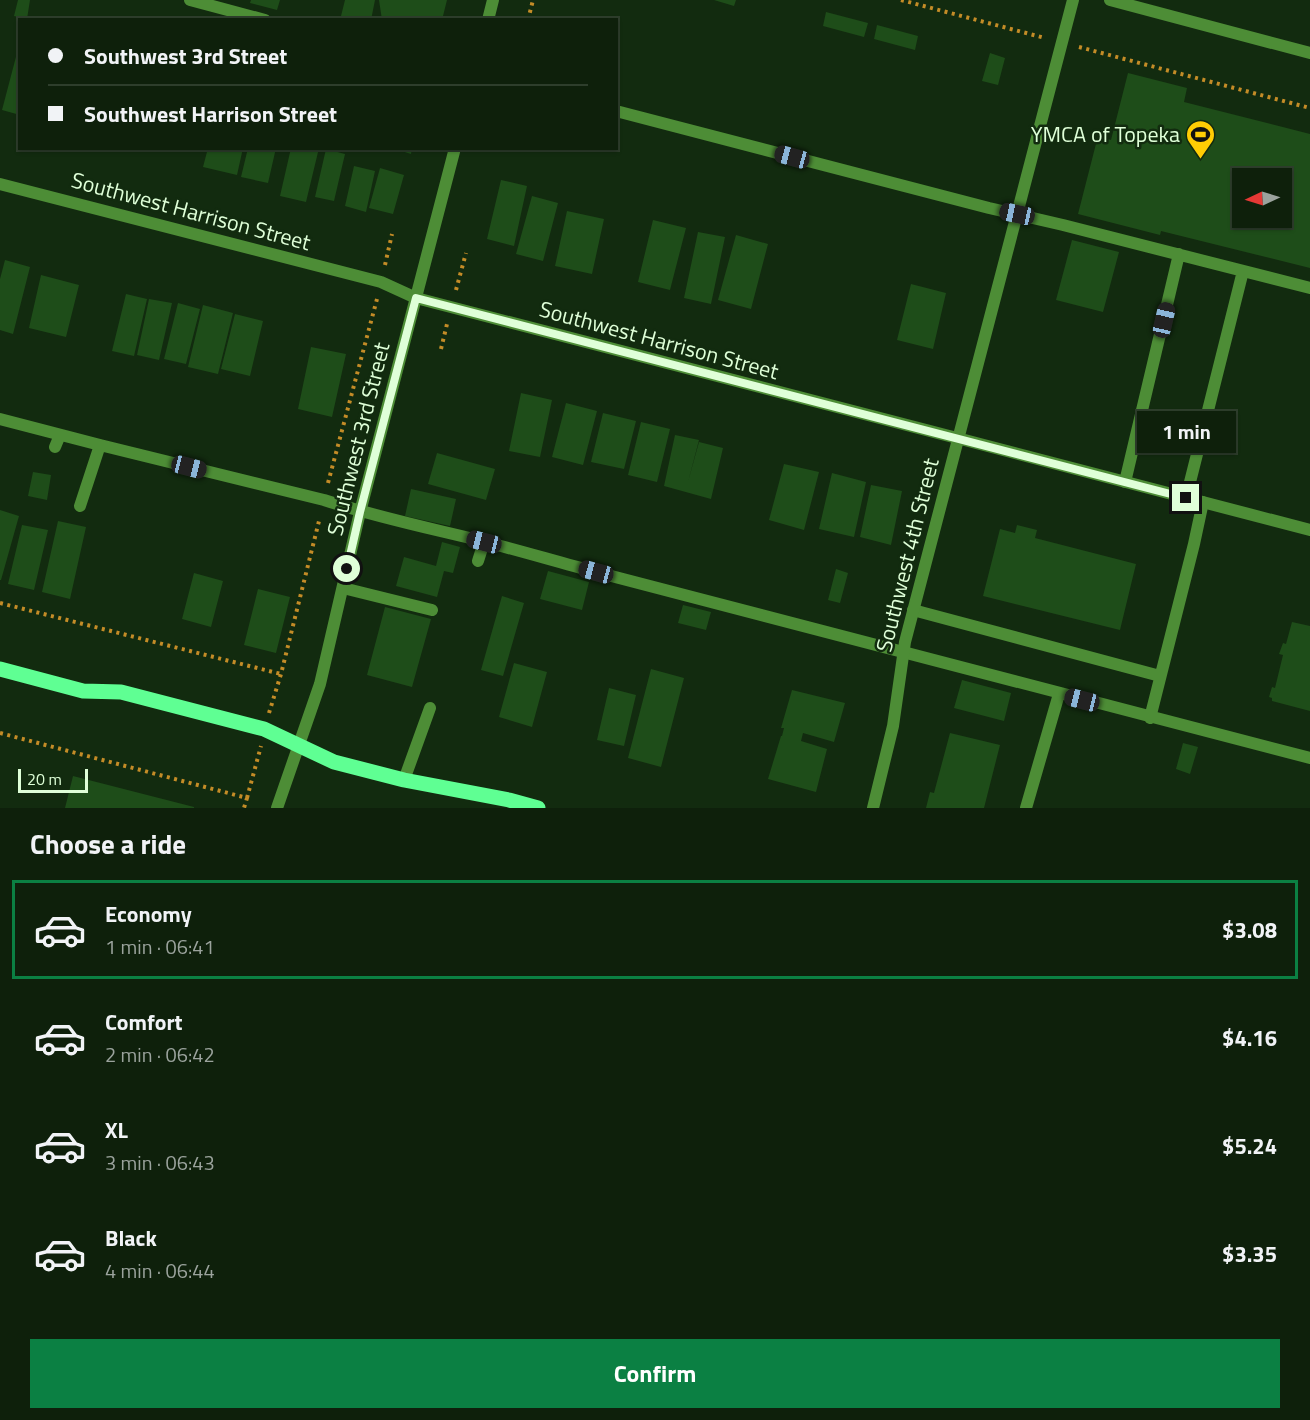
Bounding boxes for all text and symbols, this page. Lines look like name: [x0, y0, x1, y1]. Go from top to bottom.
text: Southwest 3rd Street: [84, 39, 287, 73]
text: Southwest Harrison Street: [84, 97, 337, 131]
place label: YMCA of Topeka: [1031, 117, 1180, 151]
sports icon: YMCA of Topeka: [1185, 118, 1217, 160]
car: [772, 144, 812, 170]
street label: Southwest Harrison Street: [68, 163, 315, 259]
north arrow: [1232, 168, 1292, 228]
map controls: [1232, 168, 1292, 228]
car: [998, 201, 1036, 227]
street label: Southwest Harrison Street: [536, 292, 783, 388]
car: [1151, 300, 1177, 340]
street label: Southwest 3rd Street: [318, 339, 399, 539]
callout: 1 min: [1136, 411, 1236, 453]
text: 1 min: [1162, 416, 1211, 447]
car: [169, 454, 209, 480]
street label: Southwest 4th Street: [866, 454, 948, 655]
route end: [1172, 484, 1199, 511]
car: [464, 529, 504, 555]
route start: [333, 555, 360, 582]
car: [576, 559, 616, 585]
car: [1062, 687, 1102, 713]
scale bar: [18, 766, 88, 794]
text: 20 m: [27, 767, 62, 791]
text: Choose a ride: [30, 823, 186, 864]
text: Economy: [105, 897, 192, 931]
icon: car: [33, 903, 87, 957]
text: $3.08: [1222, 913, 1277, 947]
text: 1 min · 06:41: [105, 931, 215, 962]
text: Comfort: [105, 1005, 183, 1039]
icon: car: [33, 1011, 87, 1065]
text: $4.16: [1222, 1021, 1277, 1055]
text: 2 min · 06:42: [105, 1039, 215, 1070]
text: XL: [105, 1113, 128, 1147]
icon: car: [33, 1119, 87, 1173]
text: $5.24: [1222, 1129, 1277, 1163]
text: 3 min · 06:43: [105, 1147, 215, 1178]
text: Black: [105, 1221, 157, 1255]
icon: car: [33, 1227, 87, 1281]
text: $3.35: [1222, 1237, 1277, 1271]
text: 4 min · 06:44: [105, 1255, 215, 1286]
button: Confirm: [30, 1339, 1280, 1408]

